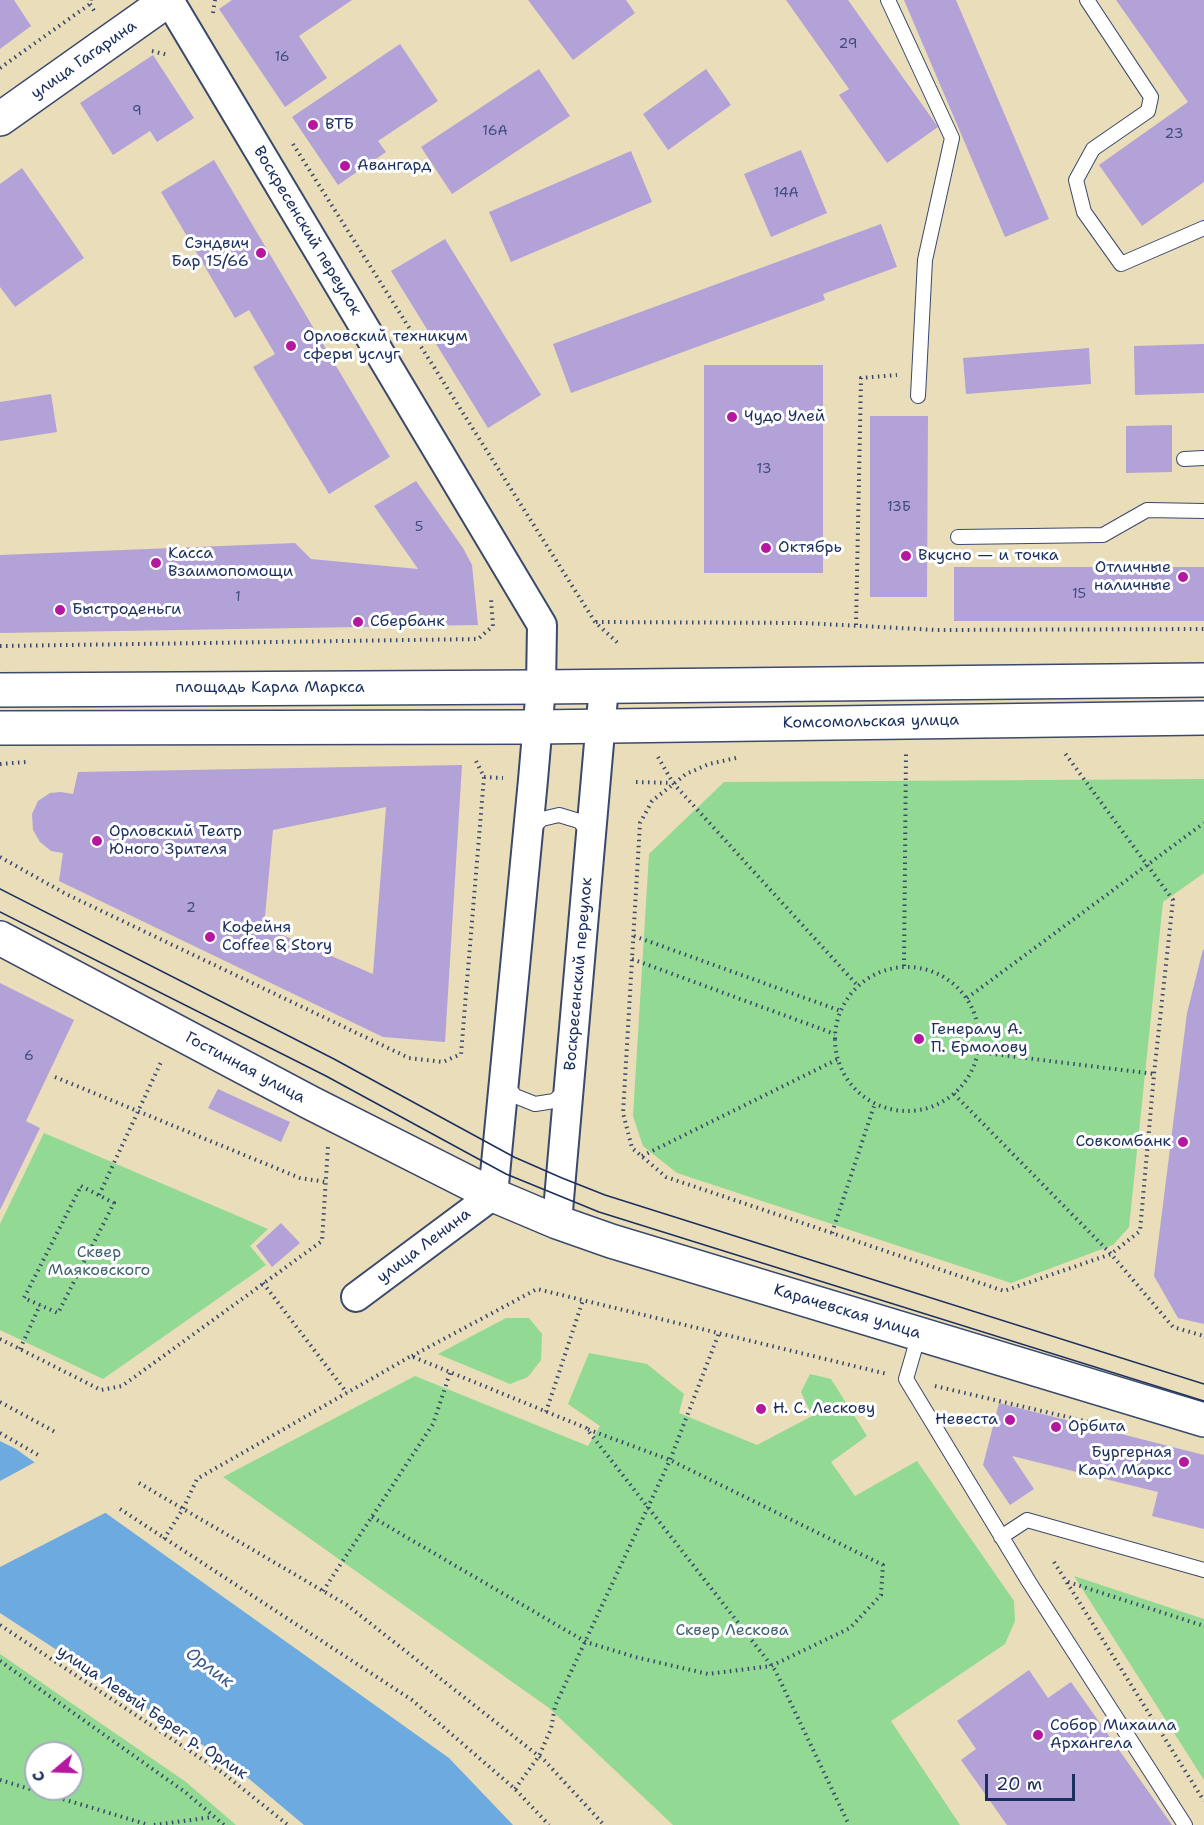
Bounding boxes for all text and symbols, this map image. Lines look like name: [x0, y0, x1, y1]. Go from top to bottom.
street label: улица Гагарина: [27, 16, 141, 104]
house number: 29: [839, 36, 857, 52]
house number: 16: [274, 49, 290, 65]
house number: 9: [132, 103, 142, 119]
place label: ВТБ: [325, 115, 354, 135]
marker: ВТБ: [306, 118, 320, 132]
house number: 16А: [482, 123, 508, 139]
house number: 23: [1165, 126, 1183, 142]
street label: Воскресенский переулок: [249, 143, 365, 319]
place label: Авангард: [357, 156, 431, 176]
marker: Авангард: [338, 159, 352, 173]
house number: 14А: [773, 185, 799, 201]
place label: Сэндвич Бар 15/66: [171, 234, 249, 272]
marker: Сэндвич Бар 15/66: [254, 246, 268, 260]
place label: Орловский техникум сферы услуг: [303, 327, 468, 365]
marker: Орловский техникум сферы услуг: [284, 339, 298, 353]
place label: Чудо Улей: [744, 407, 825, 427]
marker: Чудо Улей: [725, 410, 739, 424]
house number: 13: [757, 461, 771, 477]
house number: 13Б: [887, 499, 911, 515]
house number: 5: [415, 519, 423, 535]
place label: Октябрь: [778, 538, 842, 558]
marker: Октябрь: [759, 541, 773, 555]
place label: Касса Взаимопомощи: [168, 544, 293, 582]
place label: Вкусно — и точка: [918, 546, 1059, 566]
marker: Вкусно — и точка: [899, 549, 913, 563]
marker: Касса Взаимопомощи: [149, 556, 163, 570]
place label: Отличные наличные: [1094, 558, 1171, 596]
marker: Отличные наличные: [1176, 570, 1190, 584]
house number: 15: [1072, 586, 1086, 602]
house number: 1: [235, 589, 241, 605]
place label: Быстроденьги: [72, 600, 181, 620]
marker: Быстроденьги: [53, 603, 67, 617]
place label: Сбербанк: [370, 612, 445, 632]
marker: Сбербанк: [351, 615, 365, 629]
street label: площадь Карла Маркса: [175, 678, 365, 698]
street label: Комсомольская улица: [783, 711, 959, 733]
place label: Орловский Театр Юного Зрителя: [109, 822, 242, 860]
marker: Орловский Театр Юного Зрителя: [90, 834, 104, 848]
street label: Воскресенский переулок: [561, 877, 597, 1071]
house number: 2: [186, 900, 196, 916]
place label: Кофейня Coffee & Story: [222, 918, 332, 956]
marker: Кофейня Coffee & Story: [203, 930, 217, 944]
place label: Генералу А. П. Ермолову: [931, 1020, 1027, 1058]
street label: Гостинная улица: [182, 1028, 308, 1108]
marker: Генералу А. П. Ермолову: [912, 1032, 926, 1046]
house number: 6: [24, 1048, 34, 1064]
place label: Совкомбанк: [1075, 1132, 1171, 1152]
marker: Совкомбанк: [1176, 1135, 1190, 1149]
street label: улица Ленина: [373, 1205, 475, 1287]
park label: Сквер Маяковского: [48, 1243, 150, 1281]
street label: Карачевская улица: [771, 1280, 923, 1344]
place label: Н. С. Лескову: [773, 1399, 875, 1419]
marker: Н. С. Лескову: [754, 1402, 768, 1416]
place label: Невеста: [935, 1410, 998, 1430]
marker: Невеста: [1003, 1413, 1017, 1427]
place label: Орбита: [1068, 1417, 1126, 1437]
marker: Орбита: [1049, 1420, 1063, 1434]
place label: Бургерная Карл Маркс: [1078, 1443, 1172, 1481]
marker: Бургерная Карл Маркс: [1177, 1455, 1191, 1469]
park label: Сквер Лескова: [675, 1621, 789, 1641]
street label: улица Левый Берег р. Орлик: [53, 1642, 251, 1784]
water label: Орлик: [181, 1643, 237, 1693]
place label: Собор Михаила Архангела: [1050, 1716, 1177, 1754]
marker: Собор Михаила Архангела: [1031, 1728, 1045, 1742]
north arrow: [24, 1741, 84, 1801]
scale bar: [988, 1762, 1078, 1800]
text: С: [27, 1768, 50, 1784]
text: 20 m: [996, 1772, 1042, 1796]

